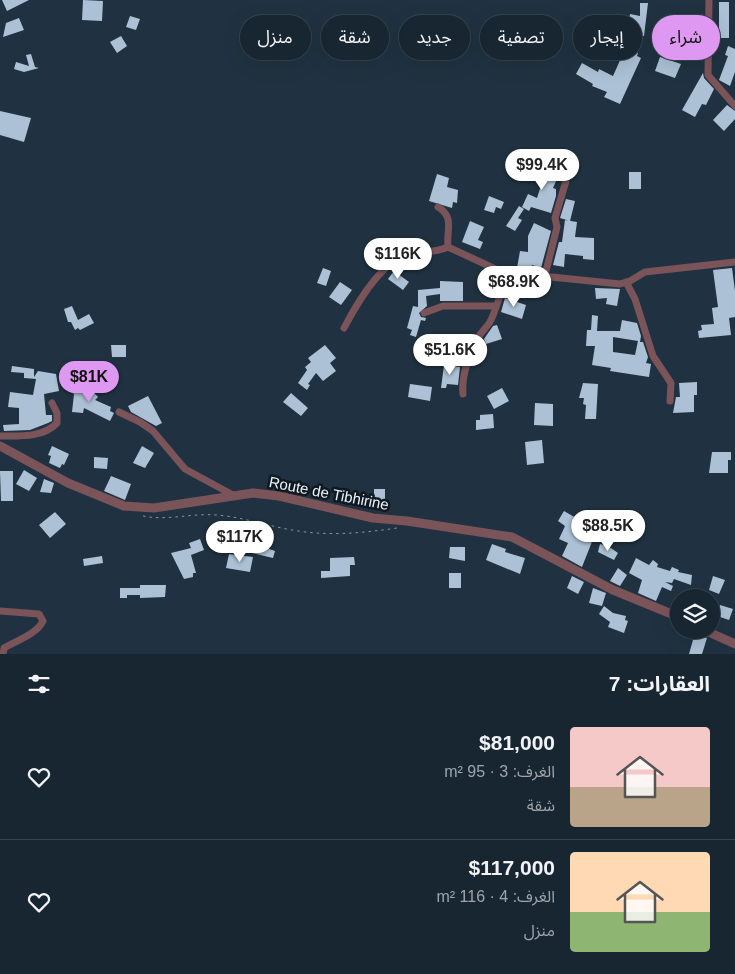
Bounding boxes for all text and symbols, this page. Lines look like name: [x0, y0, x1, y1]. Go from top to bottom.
chip: منزل: [240, 15, 311, 60]
chip: شقة: [321, 15, 389, 60]
chip: جديد: [399, 15, 470, 60]
chip: تصفية: [480, 15, 563, 60]
chip: إيجار: [573, 15, 642, 60]
chip: شراء: [652, 15, 720, 60]
pin: $99.4K: [501, 148, 583, 191]
text: $99.4K: [516, 156, 568, 173]
pin: $116K: [363, 238, 433, 280]
text: $116K: [375, 245, 421, 262]
pin: $68.9K: [473, 266, 555, 308]
text: $68.9K: [488, 273, 540, 290]
pin: $51.6K: [409, 334, 491, 376]
text: $51.6K: [424, 341, 476, 358]
pin: $81K: [59, 360, 119, 403]
text: $81K: [70, 368, 108, 385]
street label: Route de Tibhirine: [268, 473, 390, 513]
pin: $88.5K: [567, 510, 649, 552]
text: $88.5K: [582, 517, 634, 534]
pin: $117K: [205, 520, 275, 563]
text: $117K: [217, 528, 263, 545]
map controls: [670, 589, 720, 639]
button: layers: [670, 589, 720, 639]
icon: filters: [25, 670, 53, 698]
text: العقارات: 7: [609, 672, 710, 695]
text: $81,000: [479, 731, 555, 754]
icon: home: [610, 747, 670, 807]
icon: heart: [25, 763, 53, 791]
text: الغرف: 3 · 95 m²: [444, 763, 555, 780]
text: شقة: [527, 797, 555, 814]
text: $117,000: [469, 856, 555, 879]
icon: home: [610, 872, 670, 932]
icon: heart: [25, 888, 53, 916]
text: الغرف: 4 · 116 m²: [436, 888, 555, 905]
text: منزل: [524, 922, 555, 939]

